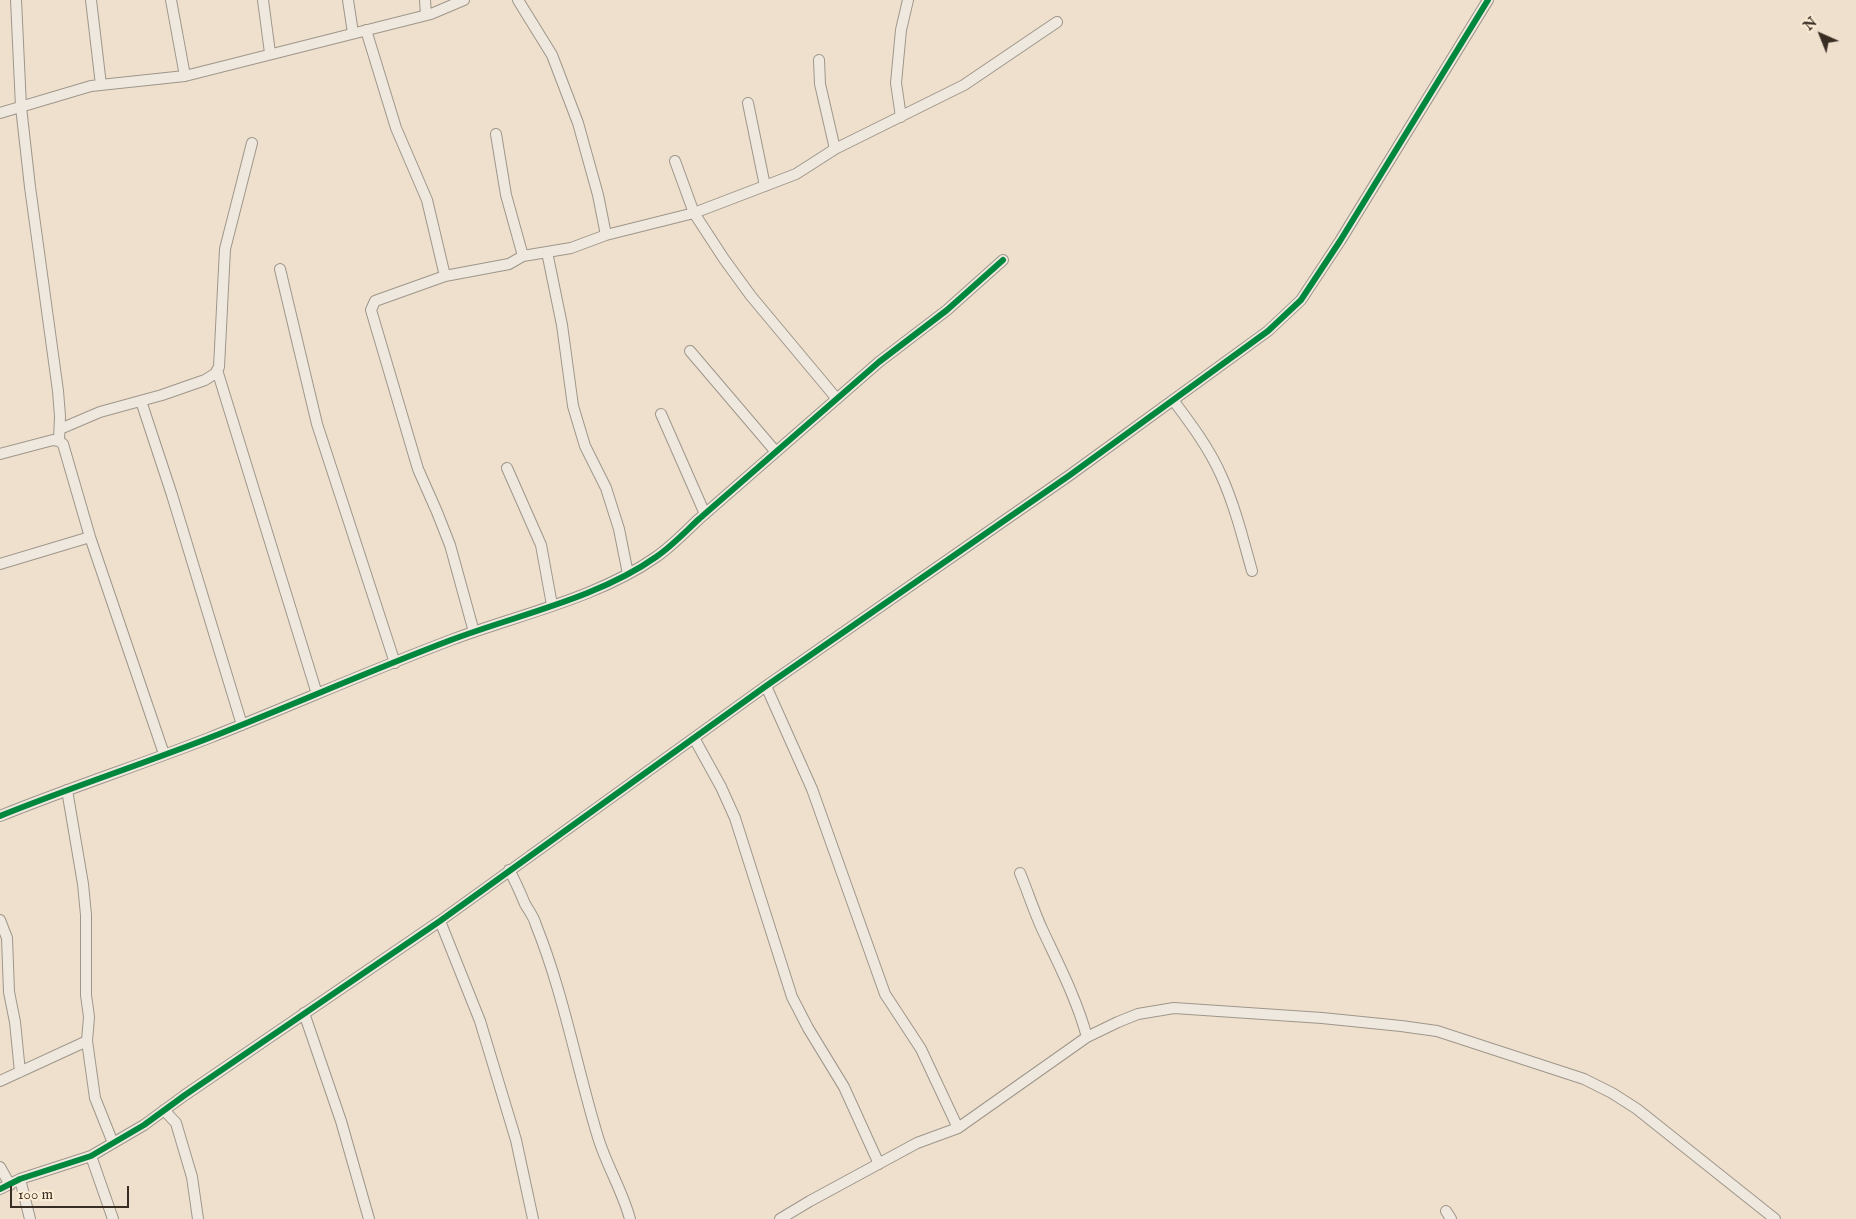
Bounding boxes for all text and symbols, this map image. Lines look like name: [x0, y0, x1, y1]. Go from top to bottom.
north arrow: [1796, 10, 1846, 60]
text: N: [1800, 14, 1821, 35]
scale bar: [12, 1176, 131, 1208]
text: 100 m: [18, 1185, 53, 1204]

